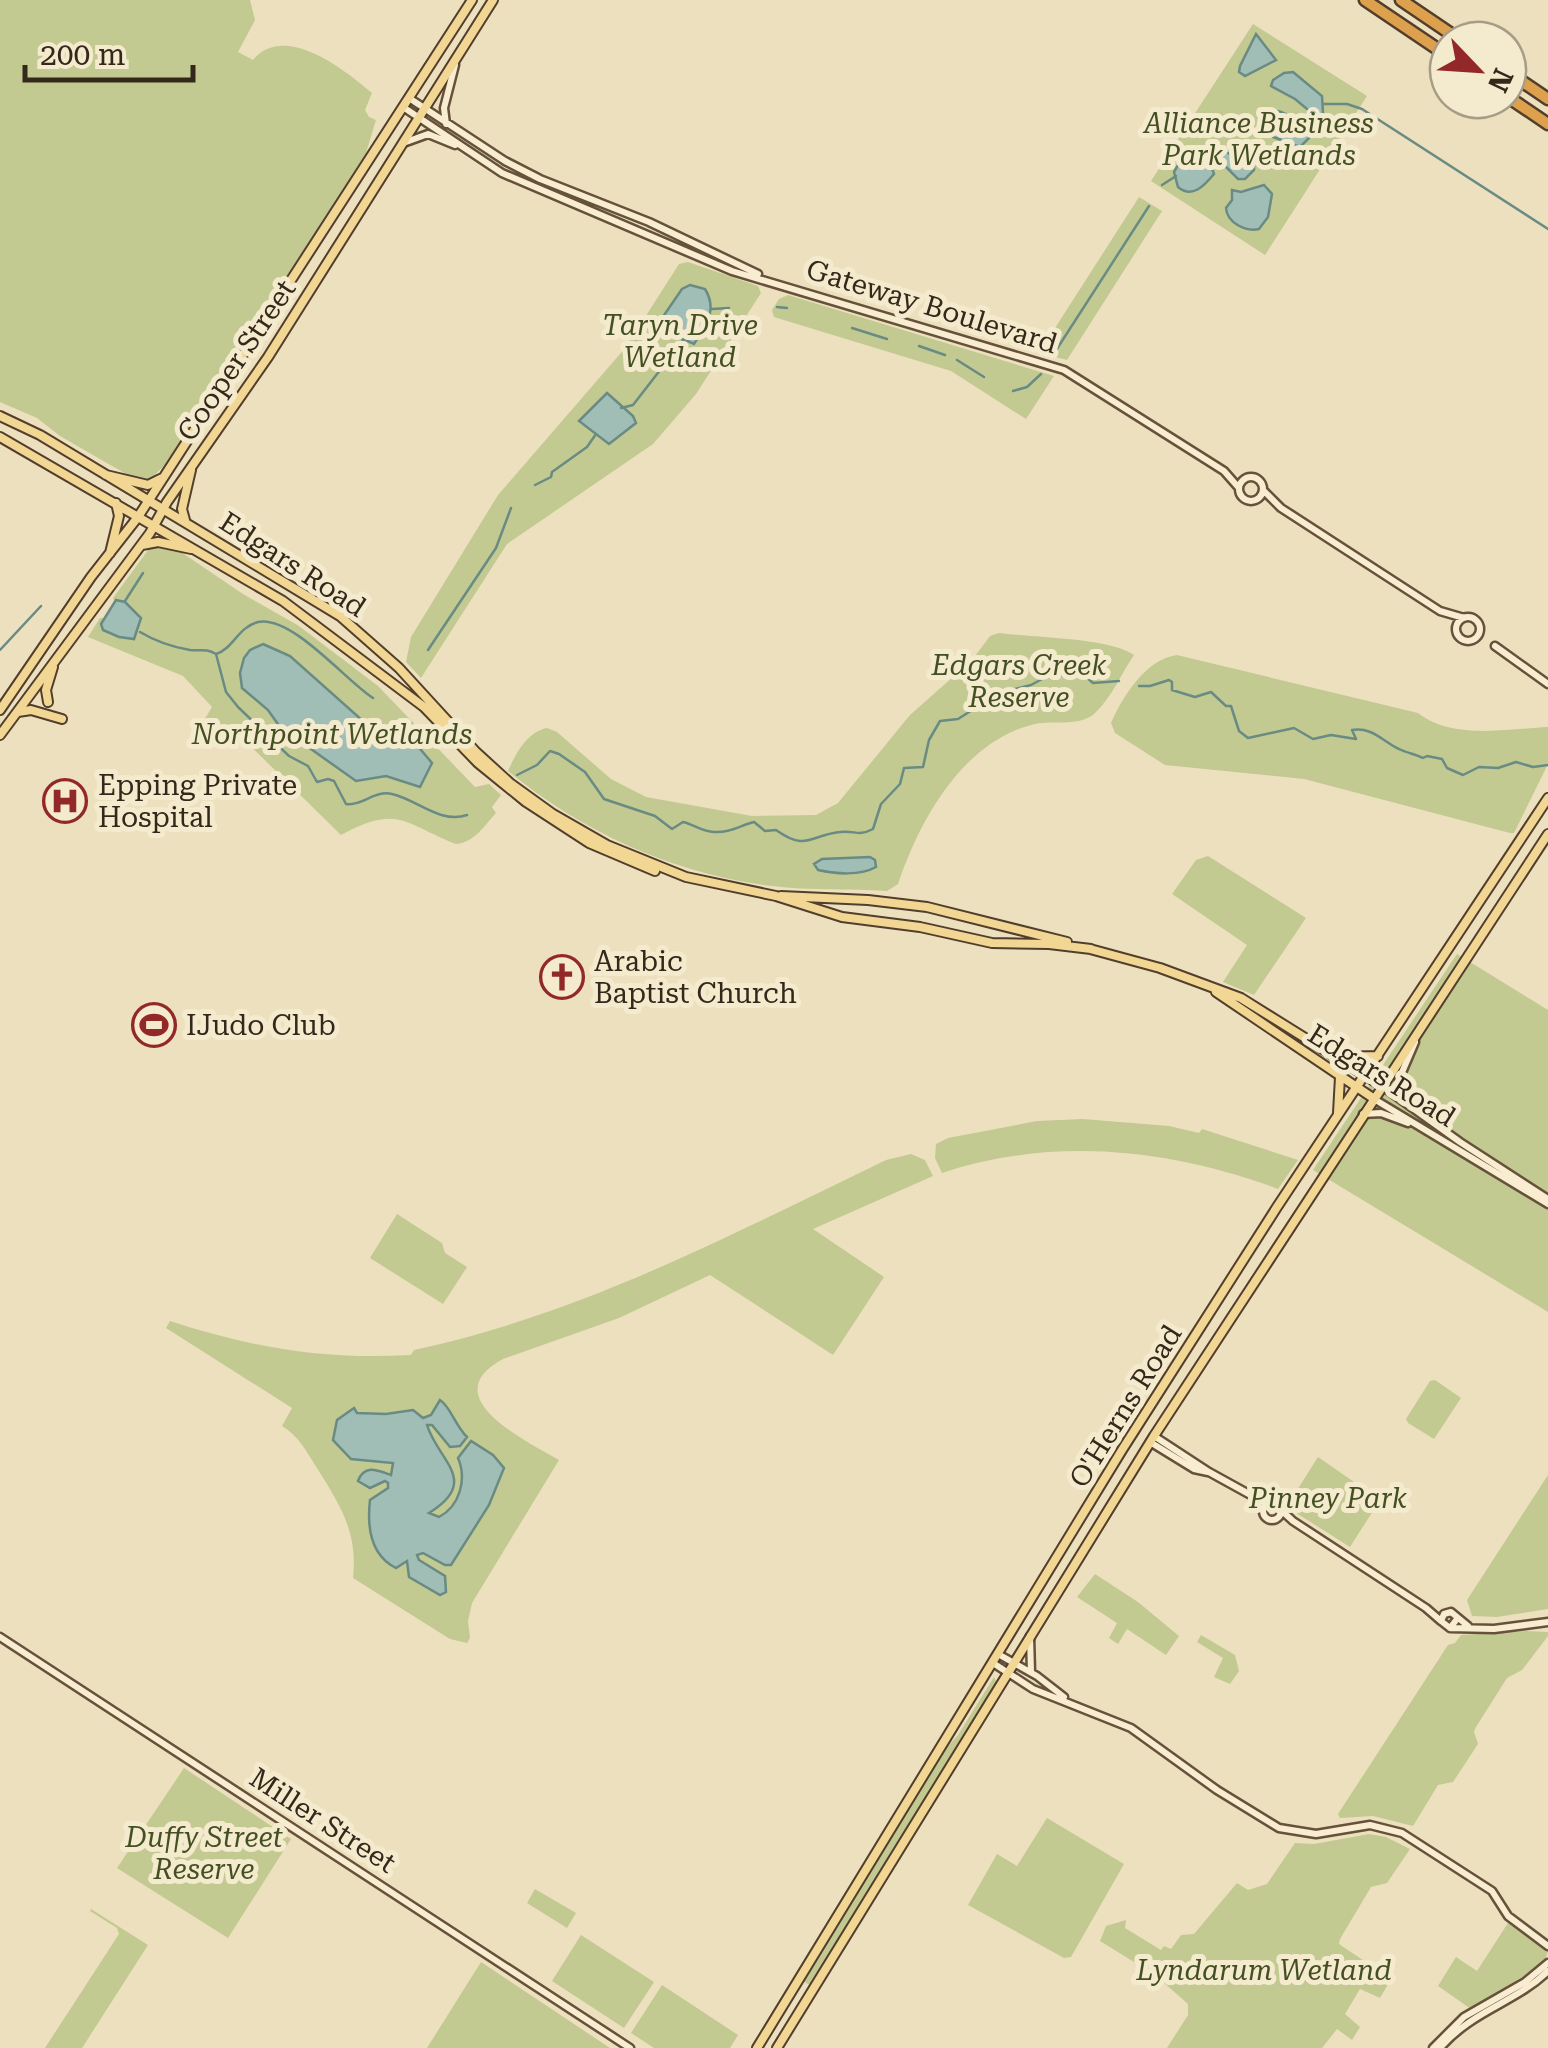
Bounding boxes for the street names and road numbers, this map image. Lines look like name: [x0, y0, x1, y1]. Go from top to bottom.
street label: Gateway Boulevard: [802, 253, 1061, 360]
street label: Cooper Street: [170, 273, 302, 447]
street label: Edgars Road: [214, 505, 372, 624]
street label: Edgars Road: [1302, 1017, 1461, 1134]
street label: O'Herns Road: [1062, 1319, 1188, 1493]
street label: Miller Street: [244, 1761, 402, 1880]

